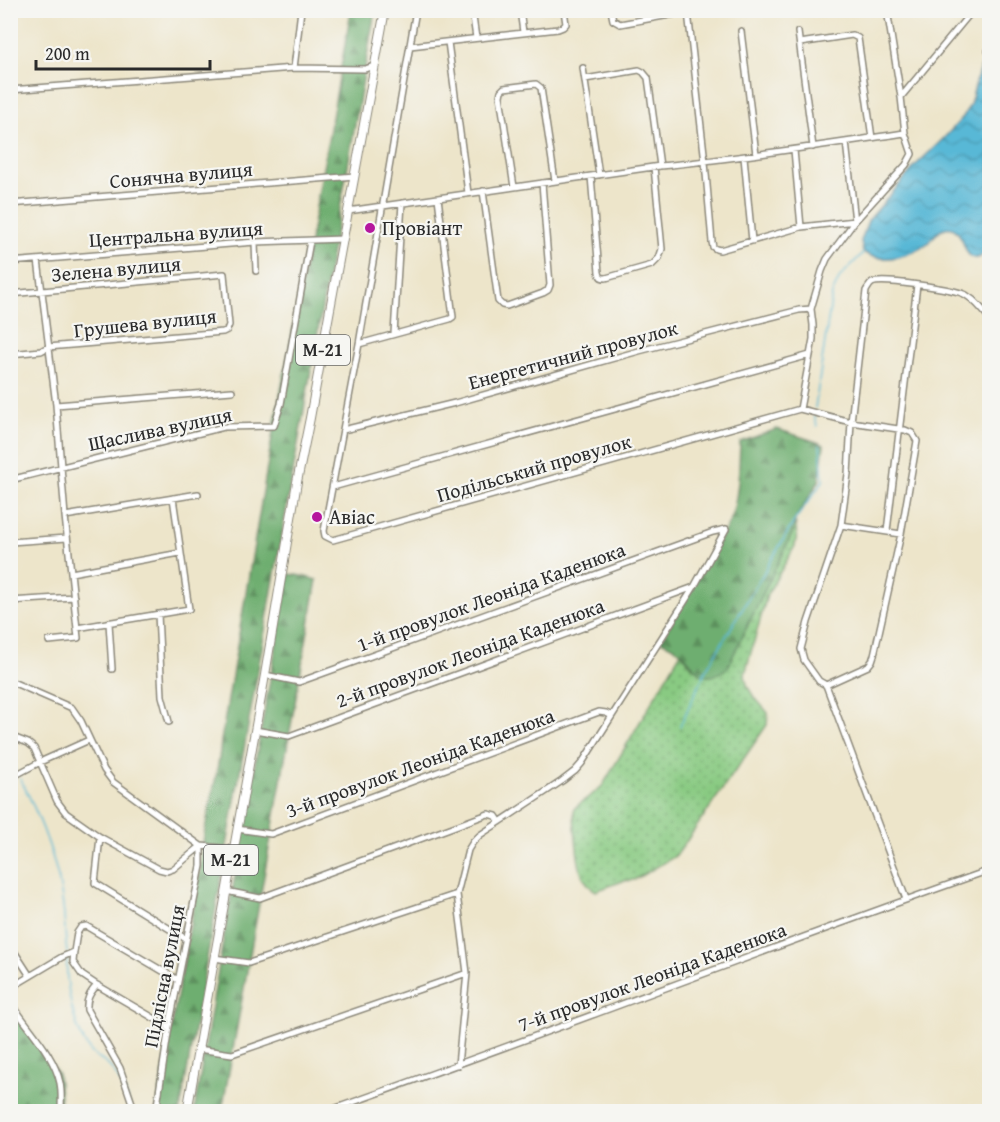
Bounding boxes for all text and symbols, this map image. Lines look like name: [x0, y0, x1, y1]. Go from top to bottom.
scale bar: [36, 33, 210, 71]
text: 200 m: [45, 40, 90, 67]
street label: Сонячна вулиця: [108, 154, 254, 195]
street label: Центральна вулиця: [88, 213, 264, 254]
place label: Провіант: [382, 213, 462, 242]
marker: Провіант: [363, 221, 377, 235]
street label: Зелена вулиця: [50, 248, 182, 289]
street label: Грушева вулиця: [72, 301, 218, 344]
street label: Енергетичний провулок: [465, 312, 681, 396]
road number: М-21: [296, 335, 350, 365]
street label: Щаслива вулиця: [85, 399, 234, 458]
street label: Подільський провулок: [433, 426, 635, 509]
place label: Авіас: [329, 502, 375, 531]
marker: Авіас: [310, 510, 324, 524]
street label: 1-й провулок Леоніда Каденюка: [353, 534, 629, 659]
street label: 2-й провулок Леоніда Каденюка: [332, 590, 608, 715]
street label: 3-й провулок Леоніда Каденюка: [282, 700, 558, 825]
road number: М-21: [204, 845, 258, 875]
street label: Підлісна вулиця: [135, 902, 192, 1050]
street label: 7-й провулок Леоніда Каденюка: [514, 914, 790, 1039]

